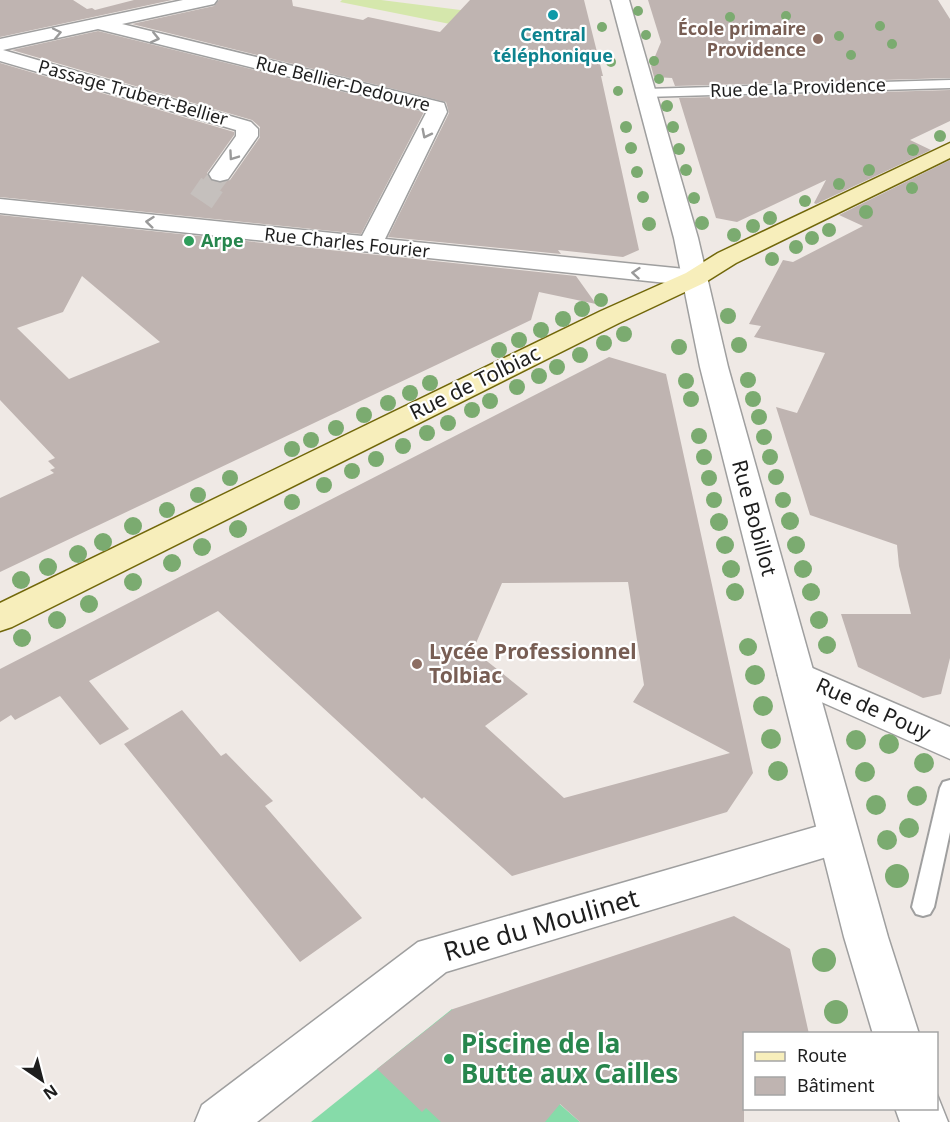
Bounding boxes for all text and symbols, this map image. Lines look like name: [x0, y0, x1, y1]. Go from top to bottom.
marker: Central téléphonique: [546, 8, 560, 22]
place label: École primaire Providence: [678, 16, 806, 61]
place label: Central téléphonique: [493, 22, 613, 67]
one-way arrow: [52, 27, 62, 40]
one-way arrow: [149, 31, 159, 44]
marker: École primaire Providence: [811, 32, 825, 46]
street label: Rue Bellier-Dedouvre: [253, 50, 433, 116]
street label: Passage Trubert-Bellier: [36, 53, 231, 131]
street label: Rue de la Providence: [710, 72, 886, 102]
one-way arrow: [422, 127, 433, 138]
one-way arrow: [229, 149, 240, 160]
one-way arrow: [145, 216, 155, 229]
street label: Rue Charles Fourier: [263, 221, 432, 263]
place label: Arpe: [201, 228, 244, 252]
marker: Arpe: [182, 234, 196, 248]
one-way arrow: [632, 267, 641, 280]
street label: Rue de Tolbiac: [405, 338, 545, 426]
street label: Rue Bobillot: [726, 457, 784, 579]
place label: Lycée Professionnel Tolbiac: [429, 637, 636, 689]
marker: Lycée Professionnel Tolbiac: [410, 657, 424, 671]
street label: Rue de Pouy: [812, 670, 935, 746]
street label: Rue du Moulinet: [439, 879, 642, 969]
place label: Piscine de la Butte aux Cailles: [461, 1025, 678, 1091]
legend: [743, 1032, 938, 1110]
text: Route: [797, 1043, 847, 1067]
north arrow: [12, 1050, 72, 1110]
marker: Piscine de la Butte aux Cailles: [442, 1052, 456, 1066]
text: Bâtiment: [797, 1073, 875, 1097]
text: N: [39, 1080, 62, 1105]

